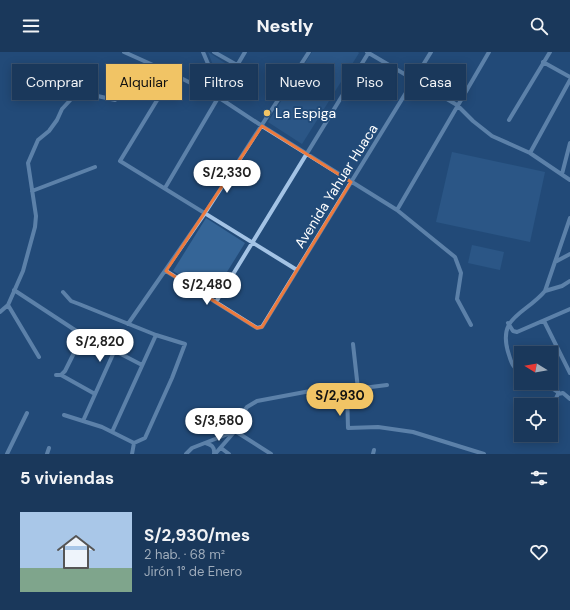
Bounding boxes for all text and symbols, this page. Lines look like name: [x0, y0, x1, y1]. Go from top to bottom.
text: Nestly: [256, 14, 314, 38]
icon: menu: [20, 15, 42, 37]
icon: search: [528, 15, 550, 37]
chip: Comprar: [12, 64, 98, 100]
chip: Alquilar: [106, 64, 182, 100]
chip: Filtros: [190, 64, 258, 100]
chip: Nuevo: [266, 64, 334, 100]
chip: Piso: [342, 64, 397, 100]
chip: Casa: [405, 64, 466, 100]
place label: La Espiga: [275, 104, 336, 122]
marker: La Espiga: [262, 108, 272, 118]
street label: Avenida Yahuar Huaca: [290, 121, 382, 251]
pin: S/2,330: [190, 160, 264, 194]
text: S/2,330: [203, 164, 251, 181]
pin: S/2,480: [170, 272, 244, 306]
text: S/2,480: [182, 276, 232, 293]
pin: S/2,820: [63, 329, 137, 363]
text: S/2,820: [76, 333, 124, 350]
north arrow: [514, 346, 558, 390]
map controls: [514, 346, 558, 442]
pin: S/2,930: [303, 383, 377, 417]
text: S/2,930: [315, 387, 365, 404]
button: locate: [514, 398, 558, 442]
pin: S/3,580: [182, 408, 256, 442]
text: S/3,580: [194, 412, 244, 429]
text: 5 viviendas: [20, 467, 114, 489]
icon: filters: [528, 467, 550, 489]
text: S/2,930/mes: [144, 524, 250, 546]
icon: home: [52, 528, 100, 576]
icon: heart: [528, 541, 550, 563]
text: 2 hab. · 68 m²: [144, 546, 225, 563]
text: Jirón 1° de Enero: [144, 563, 242, 580]

